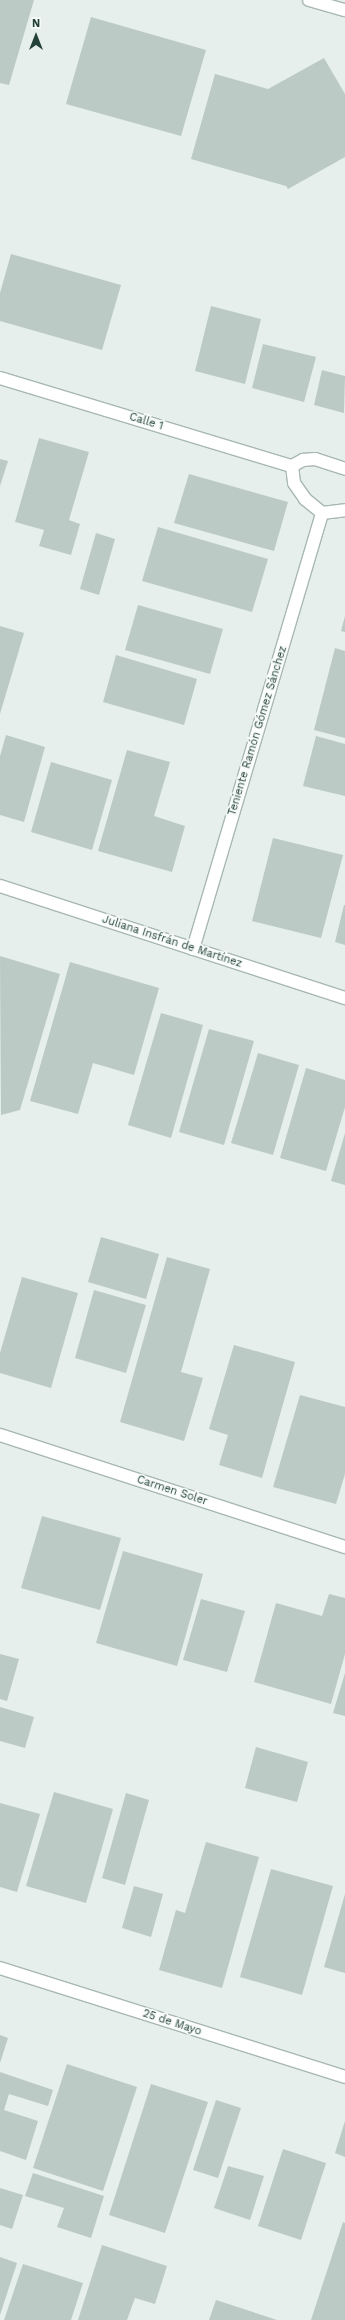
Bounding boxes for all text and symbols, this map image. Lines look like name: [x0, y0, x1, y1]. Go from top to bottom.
north arrow: [16, 16, 56, 56]
text: N: [32, 17, 40, 30]
street label: Calle 1: [127, 411, 165, 433]
street label: Teniente Ramón Gómez Sánchez: [226, 645, 290, 817]
street label: Juliana Insfrán de Martínez: [100, 913, 244, 971]
street label: Carmen Soler: [135, 1473, 209, 1509]
street label: 25 de Mayo: [141, 2007, 203, 2039]

